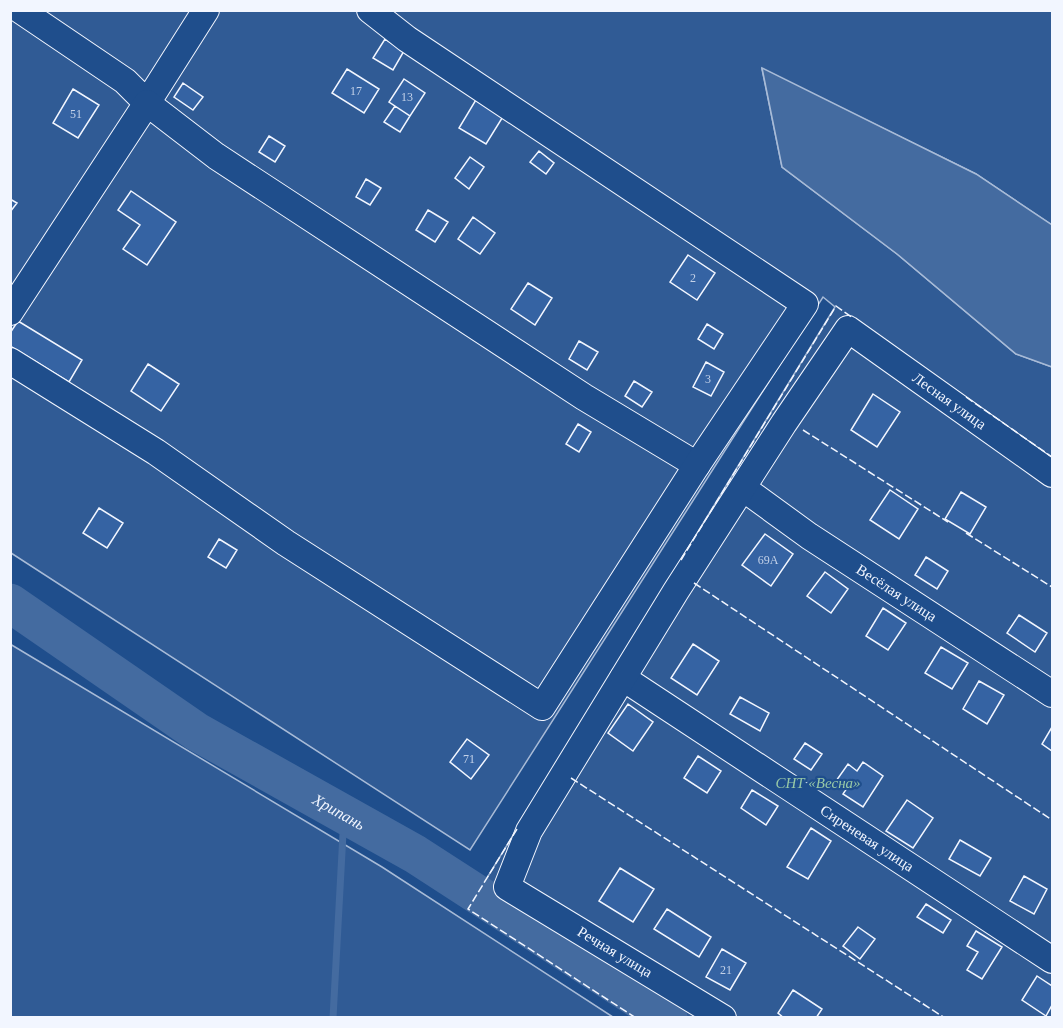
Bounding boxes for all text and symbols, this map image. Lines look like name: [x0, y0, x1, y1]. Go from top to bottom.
house number: 17: [350, 84, 362, 98]
house number: 13: [401, 90, 413, 104]
house number: 51: [70, 107, 82, 121]
house number: 2: [690, 271, 696, 285]
street label: Лесная улица: [910, 370, 989, 433]
house number: 3: [705, 372, 711, 386]
house number: 69А: [758, 553, 779, 567]
street label: Весёлая улица: [853, 561, 940, 625]
house number: 71: [463, 752, 475, 766]
park label: СНТ «Весна»: [775, 775, 861, 791]
water label: Хрипань: [309, 790, 368, 833]
street label: Сиреневая улица: [817, 802, 917, 875]
street label: Речная улица: [575, 923, 656, 981]
house number: 21: [720, 963, 732, 977]

